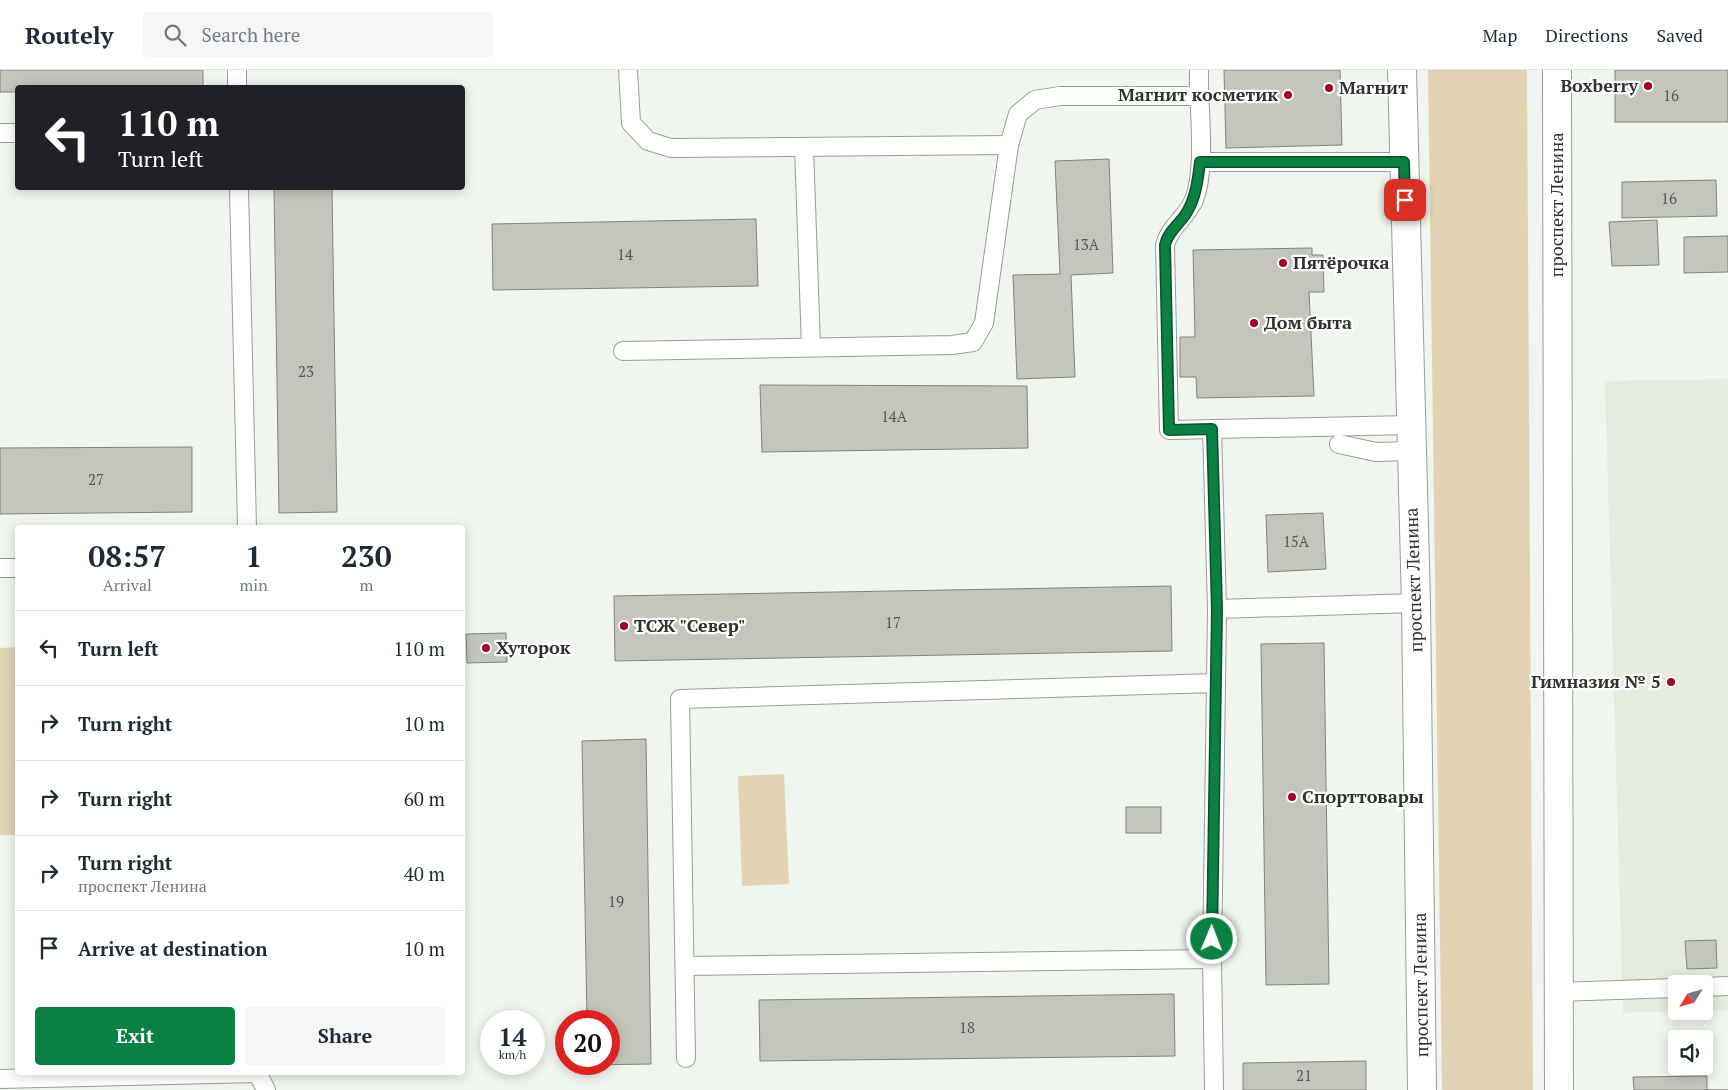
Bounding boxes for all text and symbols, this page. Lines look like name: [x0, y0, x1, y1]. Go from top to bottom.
search box: [143, 12, 493, 57]
text: Routely: [25, 19, 113, 51]
icon: search: [161, 21, 189, 49]
text: Search here: [201, 22, 300, 47]
text: Map: [1482, 23, 1517, 47]
text: Directions: [1545, 23, 1628, 47]
text: Saved: [1656, 23, 1703, 47]
place label: Boxberry: [1560, 73, 1638, 97]
place label: Магнит: [1339, 75, 1408, 99]
marker: Boxberry: [1642, 80, 1654, 92]
place label: Магнит косметик: [1118, 82, 1278, 106]
marker: Магнит: [1323, 82, 1335, 94]
house number: 16: [1663, 85, 1679, 105]
marker: Магнит косметик: [1282, 89, 1294, 101]
text: 110 m: [118, 100, 219, 146]
icon: left: [35, 105, 100, 170]
street label: проспект Ленина: [1544, 133, 1568, 277]
text: Turn left: [118, 144, 204, 173]
pin: [1384, 179, 1426, 221]
icon: arrive: [1391, 186, 1419, 214]
house number: 16: [1661, 188, 1677, 208]
house number: 13А: [1073, 234, 1100, 254]
house number: 14: [617, 244, 633, 264]
place label: Пятёрочка: [1293, 250, 1389, 274]
marker: Пятёрочка: [1277, 257, 1289, 269]
place label: Дом быта: [1264, 310, 1352, 334]
marker: Дом быта: [1248, 317, 1260, 329]
house number: 23: [298, 361, 314, 381]
house number: 14А: [881, 406, 908, 426]
house number: 27: [88, 469, 104, 489]
street label: проспект Ленина: [1398, 507, 1428, 653]
house number: 15А: [1283, 531, 1310, 551]
text: 08:57: [88, 536, 166, 576]
text: 1: [245, 536, 262, 576]
text: 230: [341, 536, 392, 576]
text: Arrival: [103, 574, 152, 596]
text: min: [240, 574, 268, 596]
text: m: [359, 574, 373, 596]
house number: 17: [885, 612, 901, 632]
place label: ТСЖ "Север": [634, 613, 745, 637]
marker: ТСЖ "Север": [618, 620, 630, 632]
icon: left: [35, 634, 63, 662]
place label: Хуторок: [496, 635, 571, 659]
text: Turn left: [78, 636, 159, 661]
text: 110 m: [394, 636, 445, 661]
marker: Хуторок: [480, 642, 492, 654]
place label: Гимназия № 5: [1531, 669, 1661, 693]
marker: Гимназия № 5: [1665, 676, 1677, 688]
icon: right: [35, 709, 63, 737]
text: Turn right: [78, 711, 172, 736]
text: 10 m: [404, 711, 445, 736]
icon: right: [35, 784, 63, 812]
place label: Спорттовары: [1302, 784, 1424, 808]
text: Turn right: [78, 786, 172, 811]
text: 60 m: [404, 786, 445, 811]
marker: Спорттовары: [1286, 791, 1298, 803]
text: Turn right: [78, 850, 172, 875]
icon: right: [35, 859, 63, 887]
text: 40 m: [404, 861, 445, 886]
text: проспект Ленина: [78, 875, 207, 897]
house number: 19: [608, 891, 624, 911]
position arrow: [1185, 912, 1237, 964]
street label: проспект Ленина: [1407, 912, 1433, 1058]
icon: arrive: [35, 934, 63, 962]
text: Arrive at destination: [78, 936, 267, 961]
text: 10 m: [404, 936, 445, 961]
north arrow: [1668, 975, 1712, 1020]
map controls: [1668, 975, 1713, 1075]
button: Exit: [35, 1007, 235, 1065]
button: Share: [245, 1007, 445, 1065]
speed limit sign: 20: [555, 1010, 620, 1075]
house number: 18: [959, 1017, 975, 1037]
text: 14: [498, 1020, 527, 1053]
button: sound: [1668, 1030, 1713, 1075]
text: km/h: [499, 1047, 526, 1062]
house number: 21: [1296, 1065, 1312, 1085]

